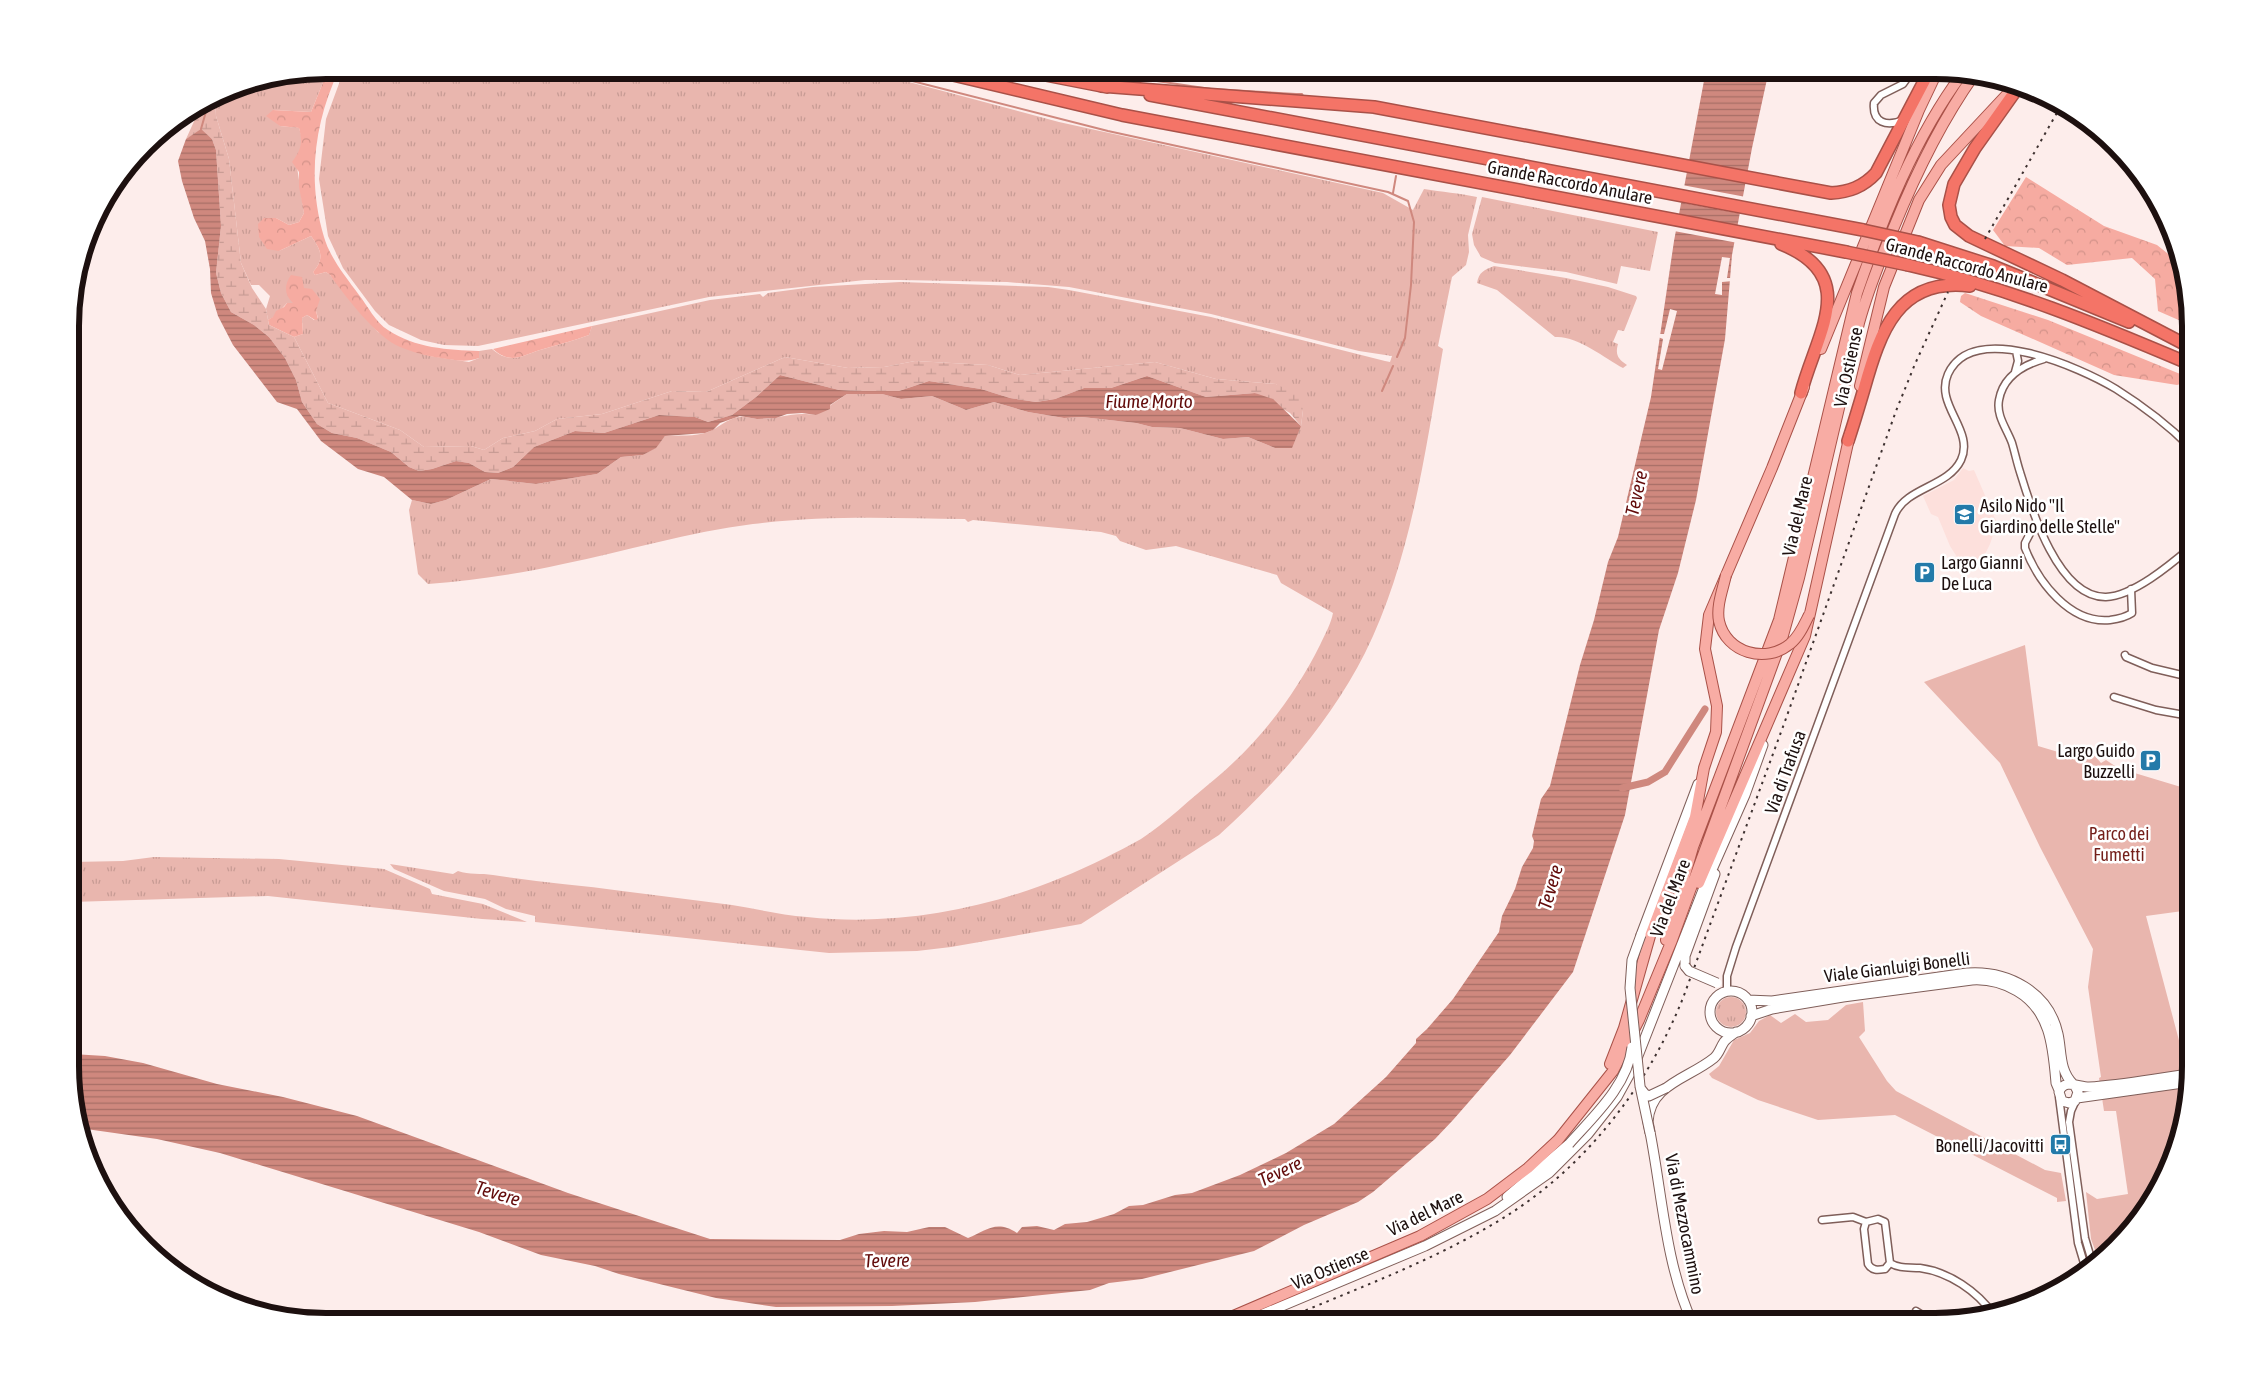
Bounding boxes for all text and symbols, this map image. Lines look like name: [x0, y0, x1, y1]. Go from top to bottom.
street label: Grande Raccordo Anulare: [1486, 156, 1654, 208]
street label: Grande Raccordo Anulare: [1883, 233, 2051, 297]
street label: Via Ostiense: [1829, 325, 1867, 409]
water label: Fiume Morto: [1105, 390, 1193, 412]
water label: Tevere: [1621, 468, 1651, 518]
street label: Via del Mare: [1778, 474, 1816, 558]
place label: Asilo Nido "Il Giardino delle Stelle": [1980, 495, 2120, 537]
school or university icon: Asilo Nido "Il Giardino delle Stelle": [1952, 503, 1976, 527]
place label: Largo Gianni De Luca: [1941, 552, 2023, 594]
parking icon: Largo Gianni De Luca: [1913, 560, 1937, 584]
street label: Via di Trafusa: [1760, 727, 1810, 817]
place label: Largo Guido Buzzelli: [2057, 740, 2135, 782]
parking icon: Largo Guido Buzzelli: [2139, 748, 2163, 772]
park label: Parco dei Fumetti: [2089, 823, 2149, 865]
street label: Via del Mare: [1646, 856, 1694, 940]
water label: Tevere: [1533, 862, 1567, 912]
street label: Viale Gianluigi Bonelli: [1823, 948, 1971, 986]
bus stop icon: Bonelli/Jacovitti: [2048, 1133, 2072, 1157]
place label: Bonelli/Jacovitti: [1935, 1135, 2044, 1156]
water label: Tevere: [1255, 1151, 1305, 1191]
street label: Via di Mezzocammino: [1661, 1152, 1709, 1296]
water label: Tevere: [473, 1176, 523, 1210]
street label: Via del Mare: [1384, 1186, 1466, 1240]
street label: Via Ostiense: [1288, 1242, 1372, 1294]
water label: Tevere: [864, 1249, 910, 1271]

